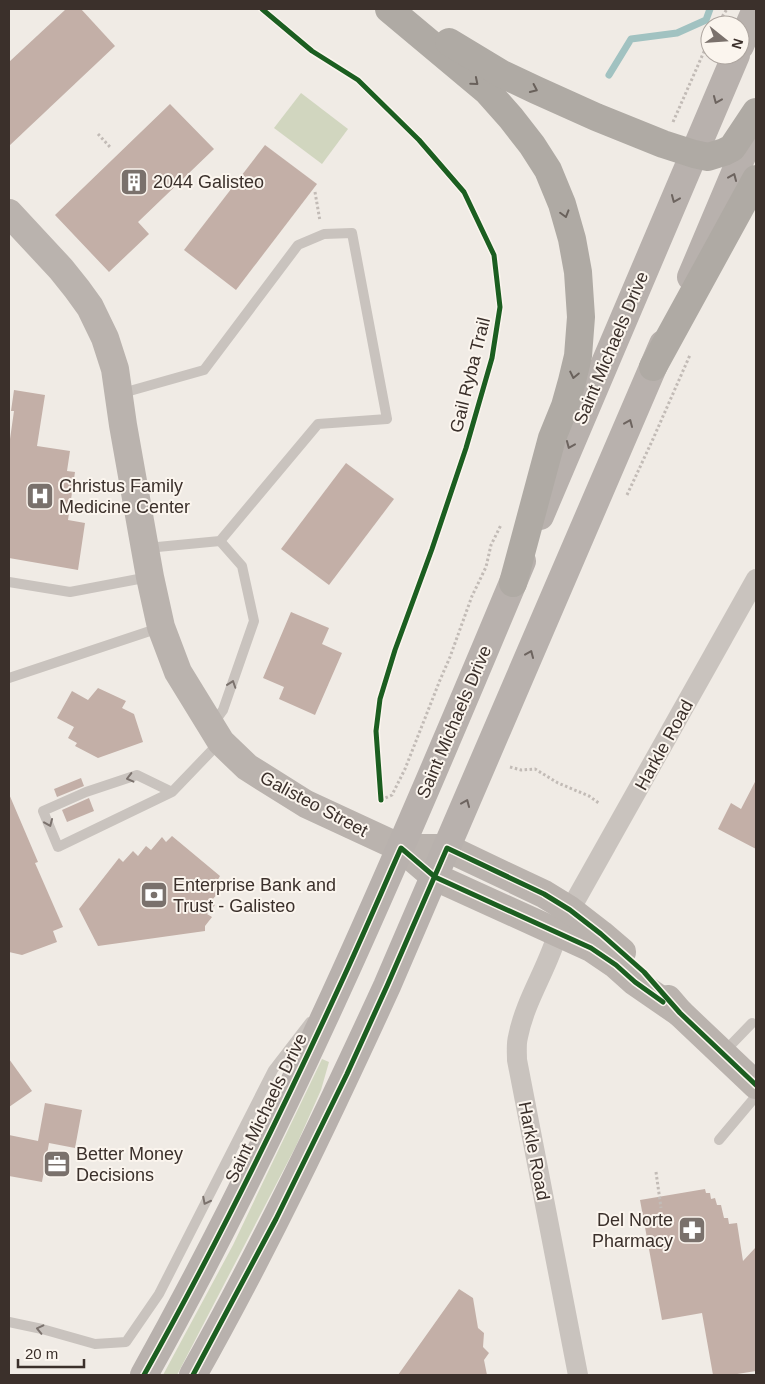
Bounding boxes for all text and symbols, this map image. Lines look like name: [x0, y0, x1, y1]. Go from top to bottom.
north arrow: [700, 15, 750, 65]
text: N: [728, 37, 747, 51]
one-way arrow: [470, 76, 479, 85]
one-way arrow: [529, 82, 538, 93]
one-way arrow: [712, 95, 723, 104]
building icon: 2044 Galisteo: [119, 167, 149, 197]
place label: 2044 Galisteo: [153, 172, 264, 192]
one-way arrow: [727, 173, 738, 182]
one-way arrow: [670, 194, 680, 202]
one-way arrow: [560, 210, 570, 218]
street label: Saint Michaels Drive: [570, 269, 652, 427]
street label: Gail Ryba Trail: [446, 315, 494, 435]
one-way arrow: [569, 370, 579, 379]
one-way arrow: [622, 419, 633, 428]
one-way arrow: [566, 440, 576, 449]
place label: Christus Family Medicine Center: [59, 476, 190, 517]
hospital icon: Christus Family Medicine Center: [25, 481, 55, 511]
street label: Saint Michaels Drive: [413, 643, 495, 801]
one-way arrow: [524, 650, 534, 659]
one-way arrow: [227, 680, 237, 689]
street label: Harkle Road: [631, 696, 697, 794]
street label: Galisteo Street: [257, 767, 371, 841]
one-way arrow: [126, 772, 134, 783]
one-way arrow: [459, 799, 470, 808]
one-way arrow: [43, 819, 53, 827]
place label: Enterprise Bank and Trust - Galisteo: [173, 875, 336, 916]
bank icon: Enterprise Bank and Trust - Galisteo: [139, 880, 169, 910]
street label: Saint Michaels Drive: [221, 1030, 311, 1186]
street label: Harkle Road: [515, 1100, 553, 1202]
place label: Better Money Decisions: [76, 1144, 183, 1185]
office icon: Better Money Decisions: [42, 1149, 72, 1179]
one-way arrow: [202, 1196, 213, 1205]
place label: Del Norte Pharmacy: [592, 1210, 673, 1251]
pharmacy icon: Del Norte Pharmacy: [677, 1215, 707, 1245]
one-way arrow: [36, 1324, 45, 1335]
scale bar: [18, 1336, 84, 1368]
text: 20 m: [25, 1345, 58, 1362]

